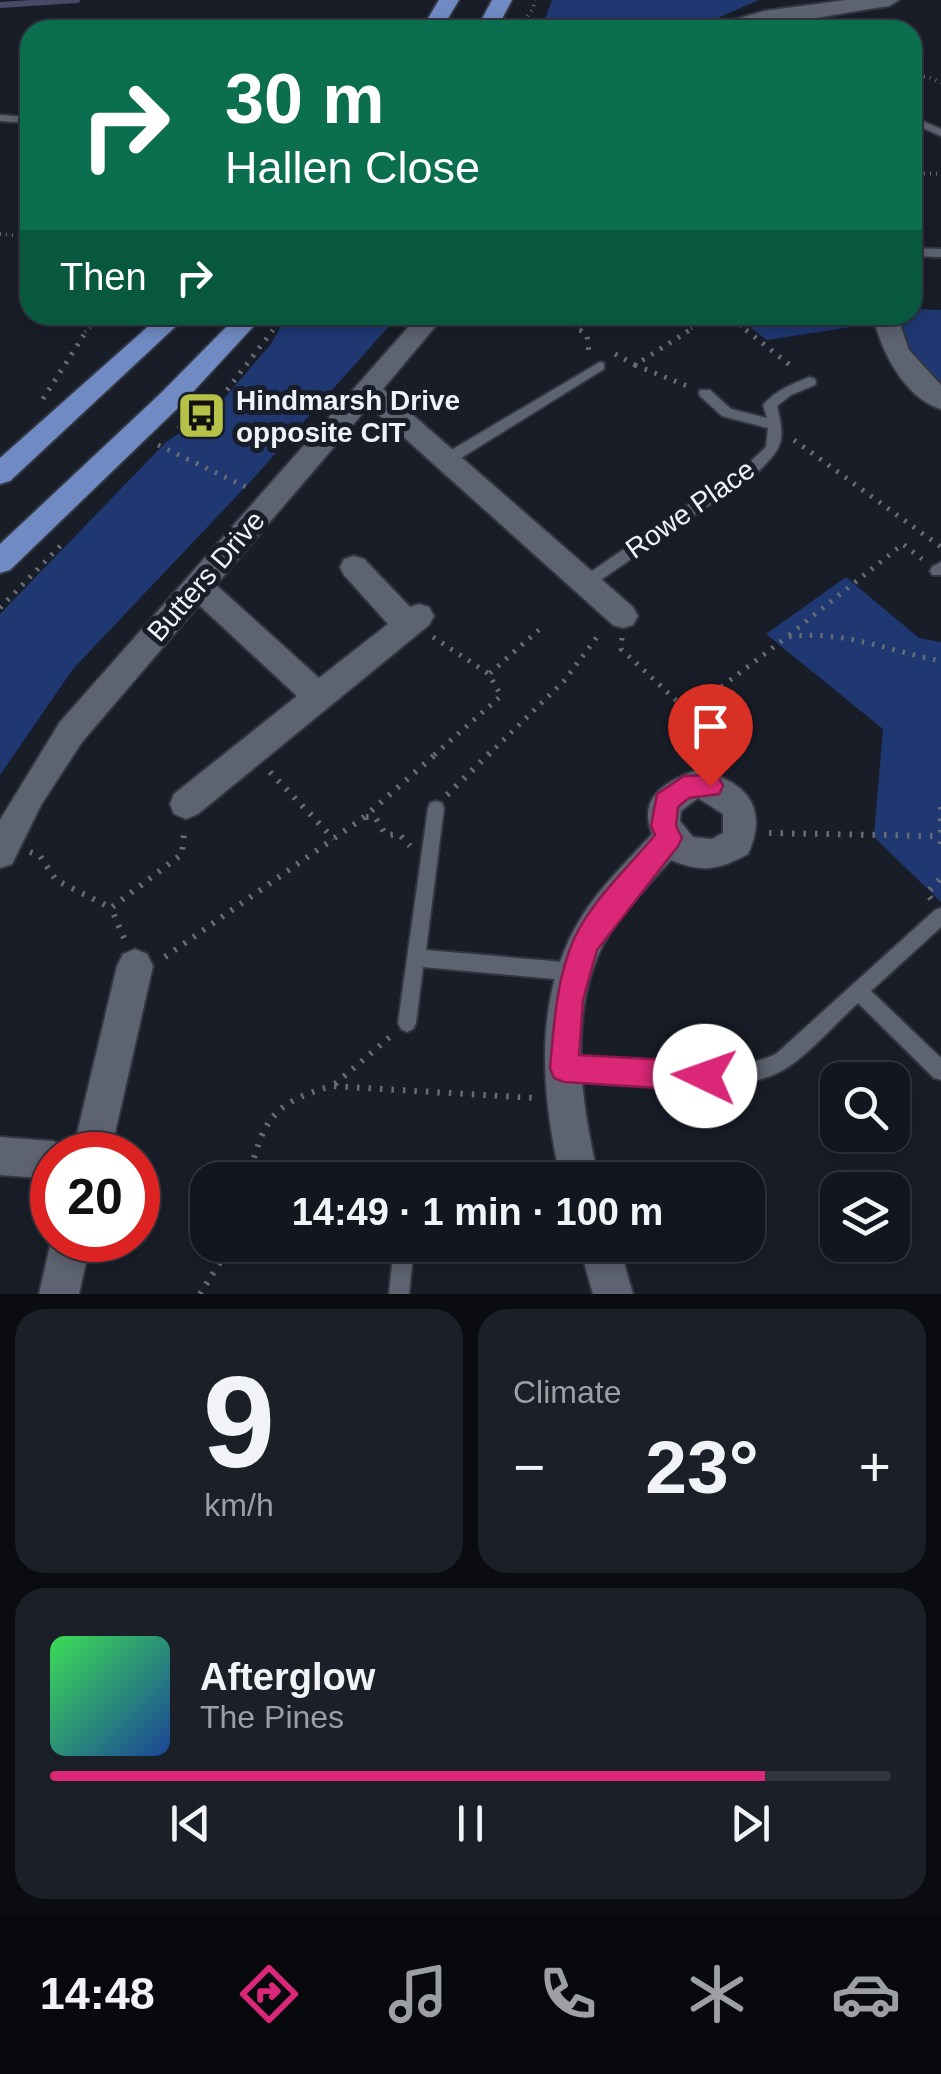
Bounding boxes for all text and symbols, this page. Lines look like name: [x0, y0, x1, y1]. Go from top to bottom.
icon: right: [60, 60, 190, 190]
text: 30 m: [225, 60, 385, 138]
text: Hallen Close: [225, 142, 480, 193]
icon: right: [167, 250, 222, 305]
text: Then: [60, 256, 147, 298]
place label: Hindmarsh Drive opposite CIT: [236, 385, 460, 448]
bus stop icon: Hindmarsh Drive opposite CIT: [175, 390, 227, 442]
street label: Rowe Place: [620, 453, 760, 565]
street label: Butters Drive: [141, 505, 271, 647]
pin: [668, 684, 753, 787]
icon: arrive: [683, 699, 738, 754]
position arrow: [653, 1024, 757, 1128]
map controls: [820, 1062, 910, 1262]
button: search: [820, 1062, 910, 1152]
speed limit sign: 20: [30, 1132, 160, 1262]
button: layers: [820, 1172, 910, 1262]
text: 14:49 · 1 min · 100 m: [292, 1191, 663, 1233]
text: 9: [203, 1349, 275, 1495]
text: Climate: [513, 1374, 621, 1410]
text: 23°: [645, 1425, 759, 1509]
text: −: [513, 1436, 545, 1498]
text: +: [859, 1436, 891, 1498]
text: km/h: [204, 1487, 274, 1523]
text: Afterglow: [200, 1656, 375, 1698]
text: The Pines: [200, 1699, 344, 1735]
icon: previous: [163, 1796, 218, 1851]
icon: pause: [443, 1796, 498, 1851]
icon: next: [723, 1796, 778, 1851]
icon: directions: [234, 1959, 304, 2029]
icon: music: [383, 1959, 453, 2029]
icon: phone: [533, 1959, 603, 2029]
icon: climate: [682, 1959, 752, 2029]
icon: car: [831, 1959, 901, 2029]
text: 14:48: [40, 1968, 155, 2019]

